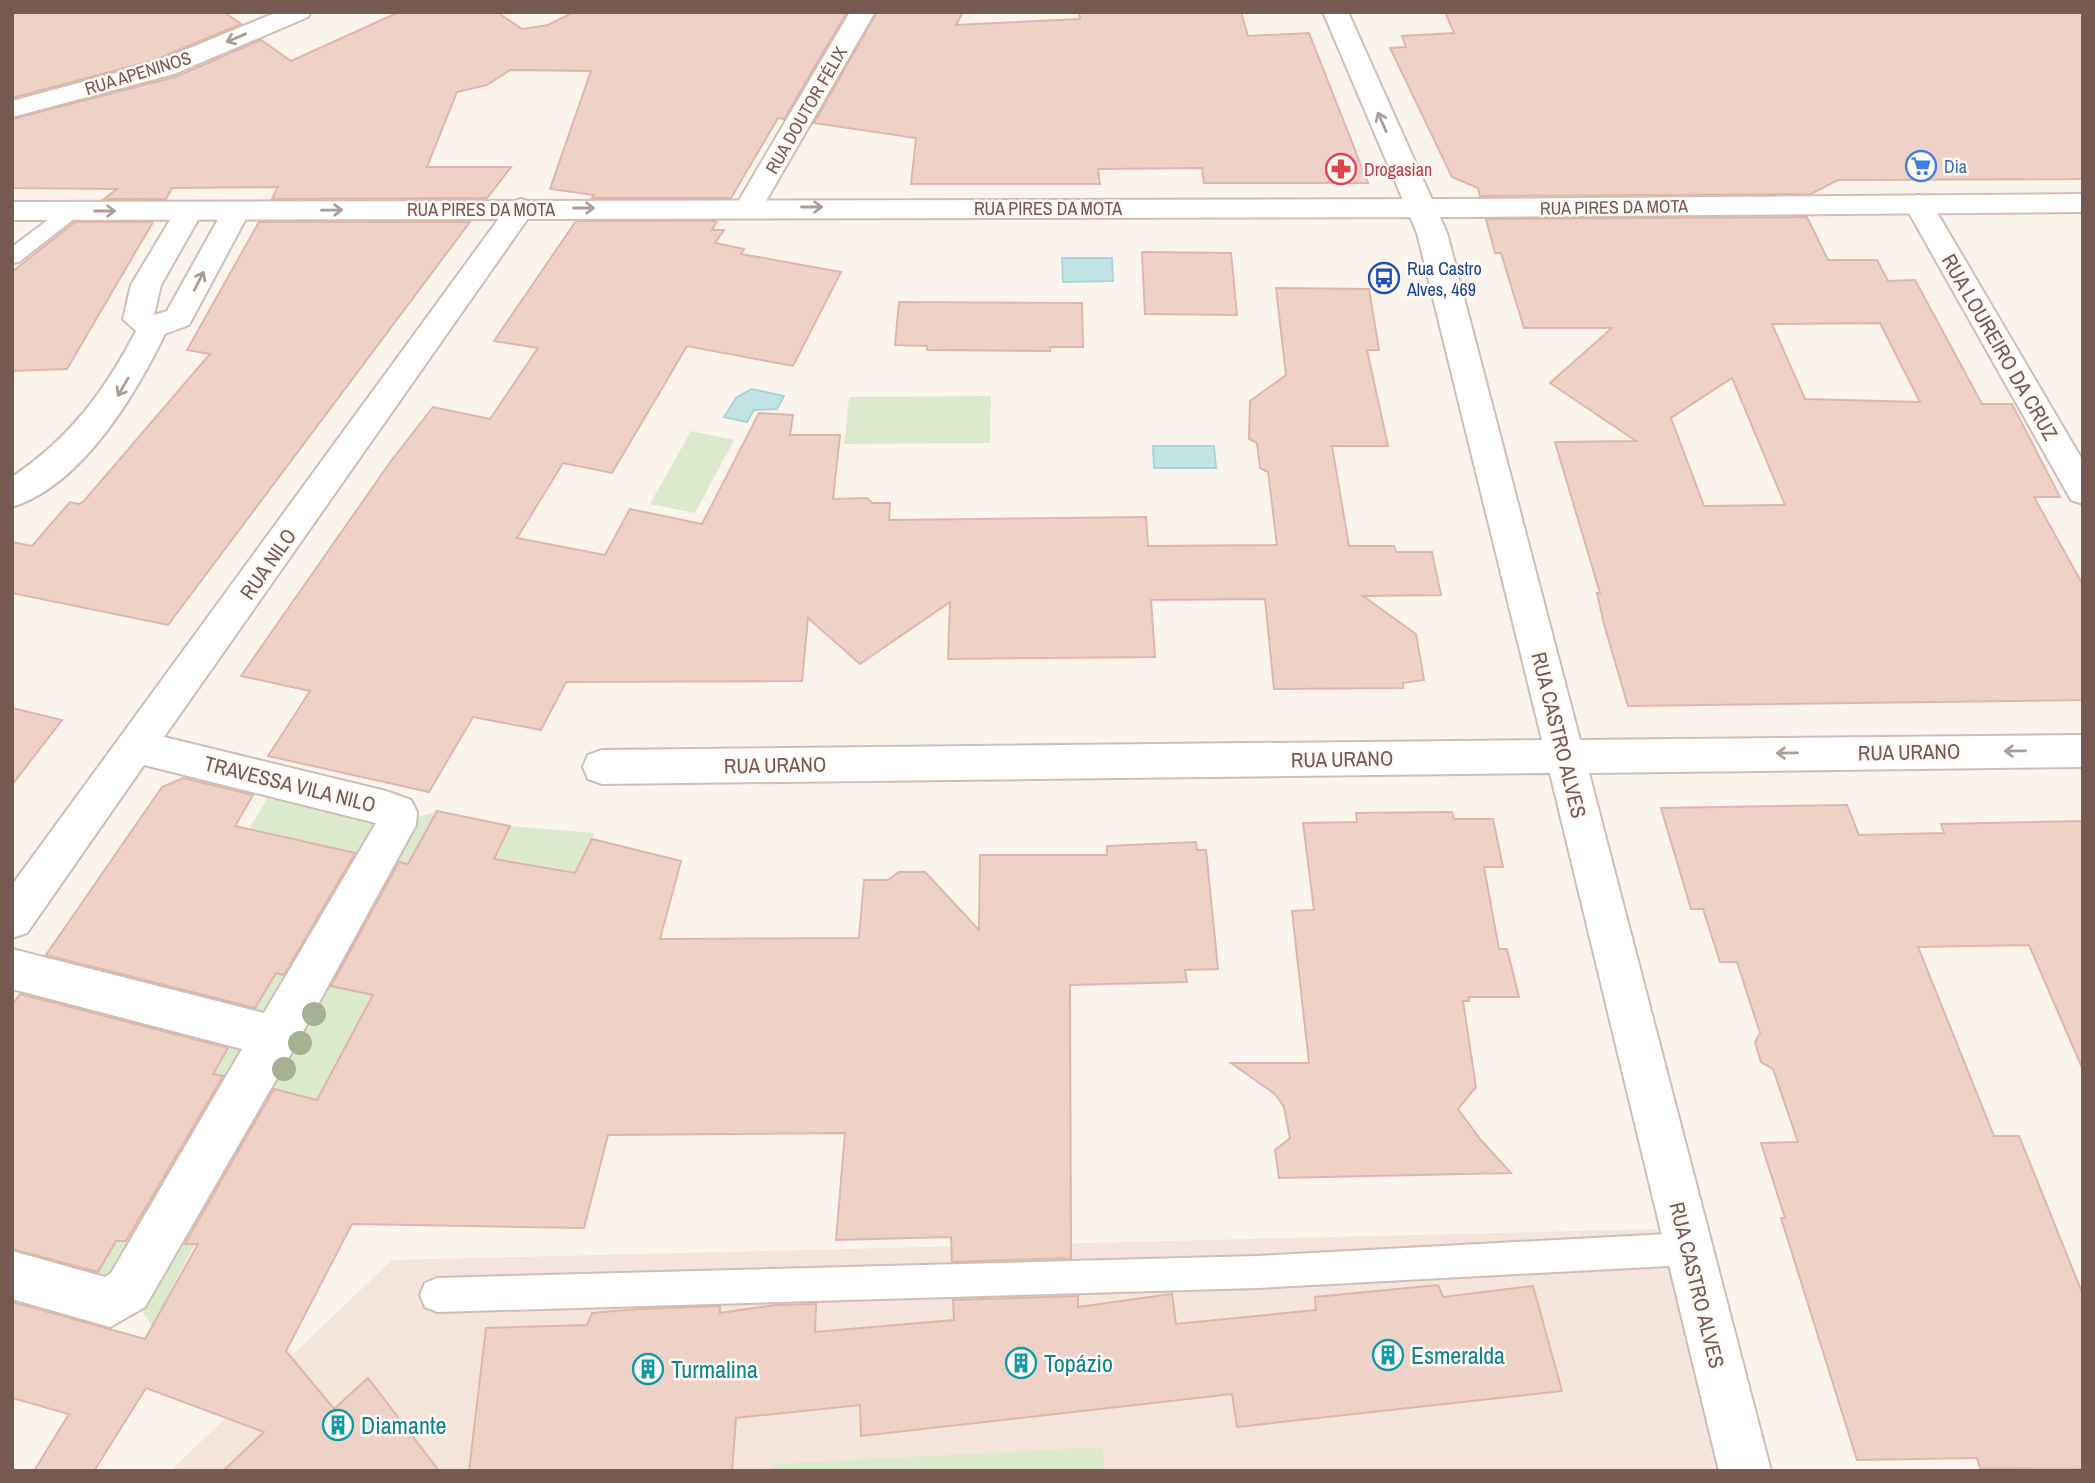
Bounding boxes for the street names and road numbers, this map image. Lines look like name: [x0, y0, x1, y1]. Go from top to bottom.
street label: RUA DOUTOR FÉLIX: [759, 42, 853, 178]
street label: RUA APENINOS: [82, 45, 194, 101]
street label: RUA PIRES DA MOTA: [1540, 193, 1688, 221]
street label: RUA PIRES DA MOTA: [974, 196, 1122, 221]
street label: RUA PIRES DA MOTA: [407, 197, 555, 222]
street label: RUA LOUREIRO DA CRUZ: [1935, 249, 2065, 446]
street label: RUA NILO: [233, 523, 303, 605]
street label: RUA CASTRO ALVES: [1524, 649, 1594, 821]
street label: RUA URANO: [1858, 737, 1960, 767]
street label: RUA URANO: [1291, 744, 1393, 774]
street label: TRAVESSA VILA NILO: [201, 749, 379, 819]
street label: RUA URANO: [724, 750, 826, 780]
street label: RUA CASTRO ALVES: [1662, 1199, 1732, 1371]

